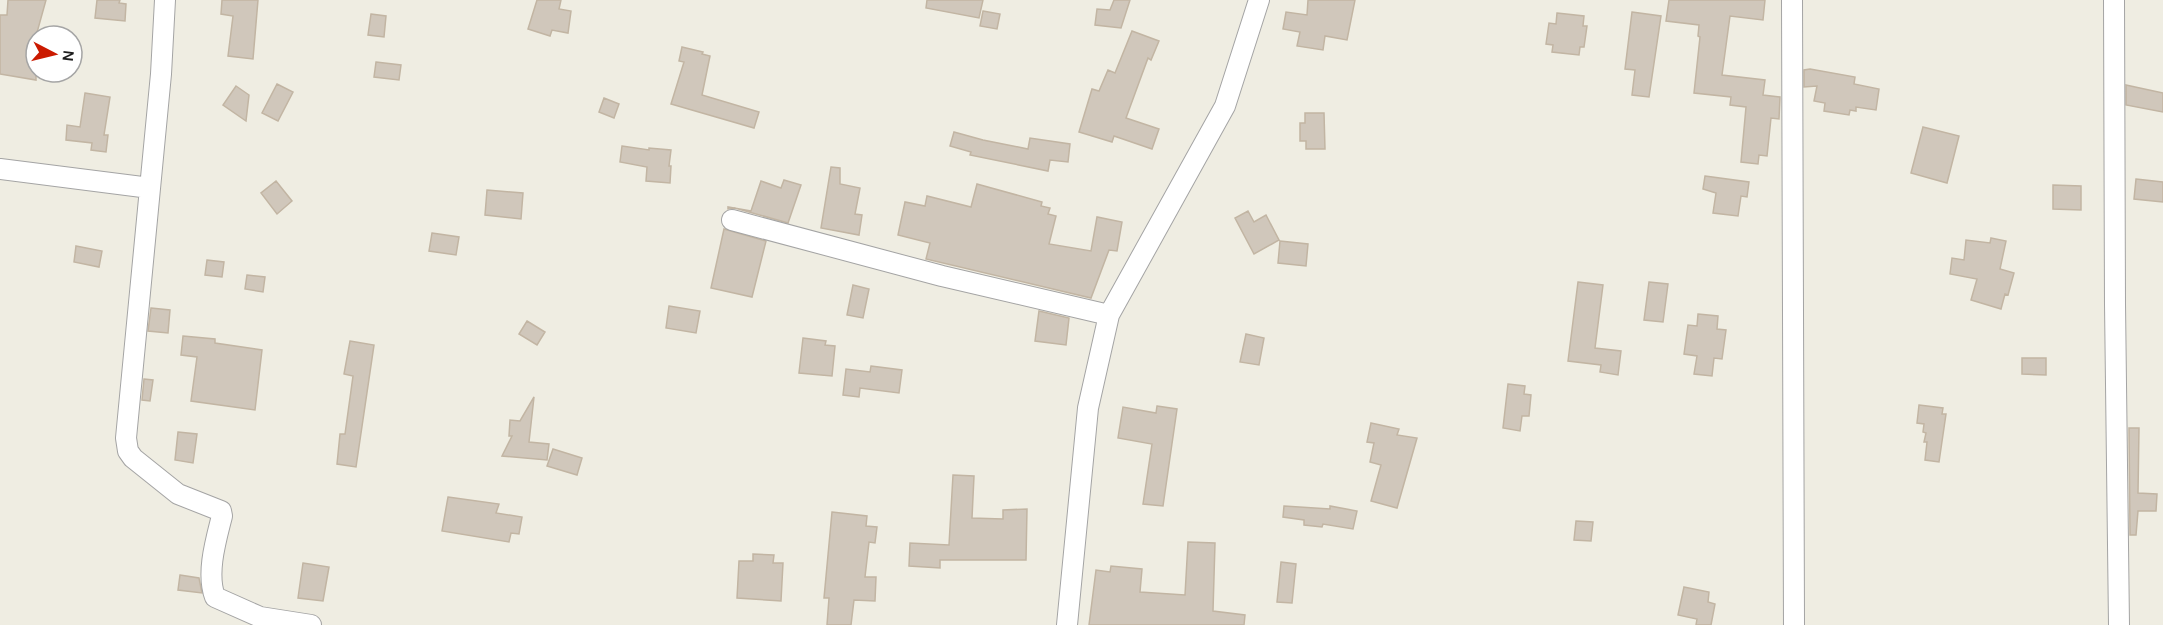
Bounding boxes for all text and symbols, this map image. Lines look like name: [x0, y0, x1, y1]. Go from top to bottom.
north arrow: [24, 24, 84, 84]
text: N: [58, 49, 79, 63]

